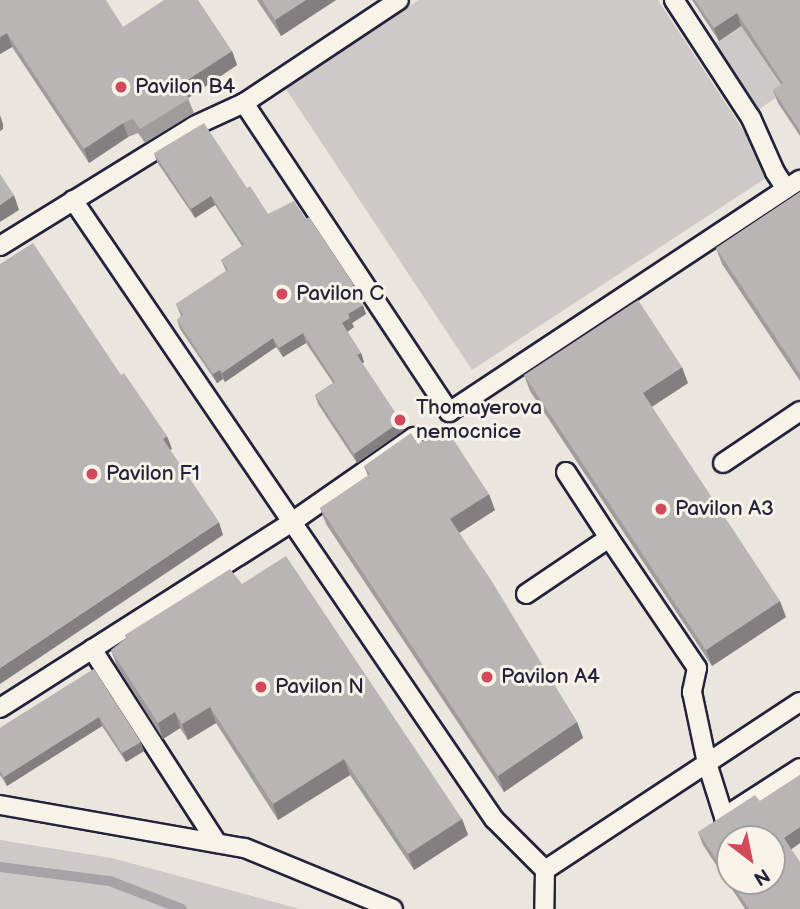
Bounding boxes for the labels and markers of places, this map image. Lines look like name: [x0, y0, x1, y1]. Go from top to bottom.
place label: Pavilon B4: [135, 74, 235, 100]
marker: Pavilon B4: [113, 79, 129, 95]
place label: Pavilon C: [296, 281, 384, 307]
marker: Pavilon C: [274, 286, 290, 302]
place label: Thomayerova nemocnice: [416, 395, 542, 445]
marker: Thomayerova nemocnice: [390, 410, 410, 430]
place label: Pavilon F1: [106, 461, 200, 487]
marker: Pavilon F1: [84, 466, 100, 482]
place label: Pavilon A3: [675, 496, 774, 522]
marker: Pavilon A3: [653, 501, 669, 517]
place label: Pavilon A4: [501, 664, 600, 690]
marker: Pavilon A4: [479, 669, 495, 685]
place label: Pavilon N: [275, 674, 364, 700]
marker: Pavilon N: [253, 679, 269, 695]

